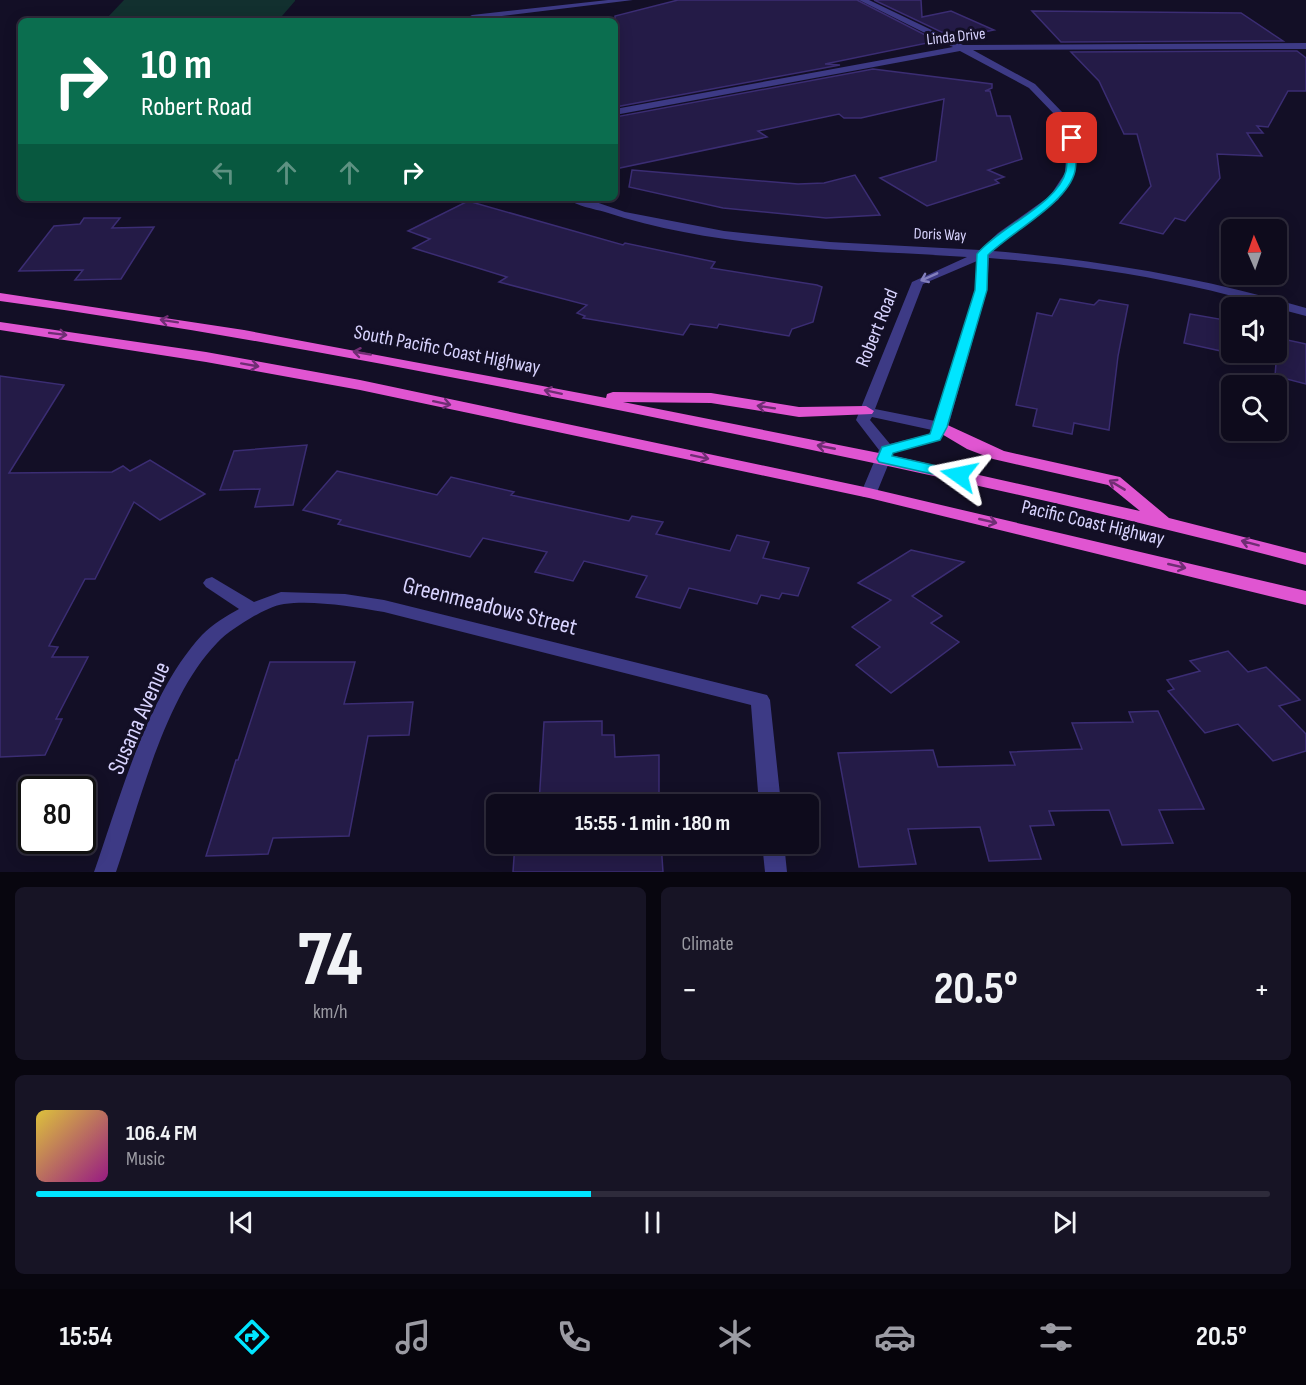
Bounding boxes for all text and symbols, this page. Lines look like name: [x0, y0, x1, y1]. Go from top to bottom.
street label: Linda Drive: [926, 24, 986, 50]
text: 10 m: [141, 40, 212, 91]
icon: right: [42, 42, 120, 120]
text: Robert Road: [141, 91, 252, 123]
pin: [1046, 112, 1097, 163]
icon: arrive: [1055, 121, 1088, 154]
icon: left: [207, 156, 240, 189]
icon: ahead: [270, 156, 303, 189]
icon: ahead: [333, 156, 366, 189]
icon: right: [396, 156, 429, 189]
north arrow: [1221, 219, 1287, 285]
map controls: [1221, 219, 1287, 441]
street label: Doris Way: [913, 225, 967, 245]
one-way arrow: [921, 272, 939, 284]
street label: Robert Road: [850, 285, 904, 371]
button: sound: [1221, 297, 1287, 363]
one-way arrow: [160, 315, 180, 326]
street label: South Pacific Coast Highway: [352, 320, 542, 380]
one-way arrow: [48, 328, 67, 339]
one-way arrow: [352, 348, 372, 359]
one-way arrow: [240, 360, 260, 371]
button: search: [1221, 375, 1287, 441]
one-way arrow: [543, 386, 563, 397]
one-way arrow: [431, 398, 451, 409]
one-way arrow: [756, 401, 776, 412]
one-way arrow: [817, 441, 837, 452]
position arrow: [927, 443, 991, 507]
one-way arrow: [689, 452, 709, 463]
one-way arrow: [1109, 479, 1126, 491]
street label: Pacific Coast Highway: [1019, 495, 1167, 551]
one-way arrow: [978, 515, 997, 527]
one-way arrow: [1240, 537, 1259, 549]
one-way arrow: [1168, 560, 1187, 572]
street label: Greenmeadows Street: [400, 570, 580, 642]
street label: Susana Avenue: [101, 657, 177, 779]
speed limit sign: 80: [18, 776, 96, 854]
text: 15:55 · 1 min · 180 m: [575, 810, 730, 837]
text: 74: [297, 914, 363, 1007]
text: Climate: [682, 932, 734, 956]
text: 20.5°: [934, 962, 1018, 1017]
text: −: [682, 970, 698, 1010]
text: +: [1254, 970, 1270, 1010]
text: km/h: [313, 1000, 348, 1024]
text: 106.4 FM: [126, 1120, 197, 1147]
text: Music: [126, 1147, 165, 1171]
icon: previous: [225, 1206, 258, 1239]
icon: pause: [636, 1206, 669, 1239]
icon: next: [1048, 1206, 1081, 1239]
icon: directions: [231, 1316, 273, 1358]
icon: music: [392, 1316, 434, 1358]
icon: phone: [553, 1316, 595, 1358]
icon: climate: [714, 1316, 756, 1358]
icon: car: [874, 1316, 916, 1358]
icon: filters: [1035, 1316, 1077, 1358]
text: 15:54: [59, 1321, 112, 1353]
text: 20.5°: [1196, 1321, 1247, 1353]

